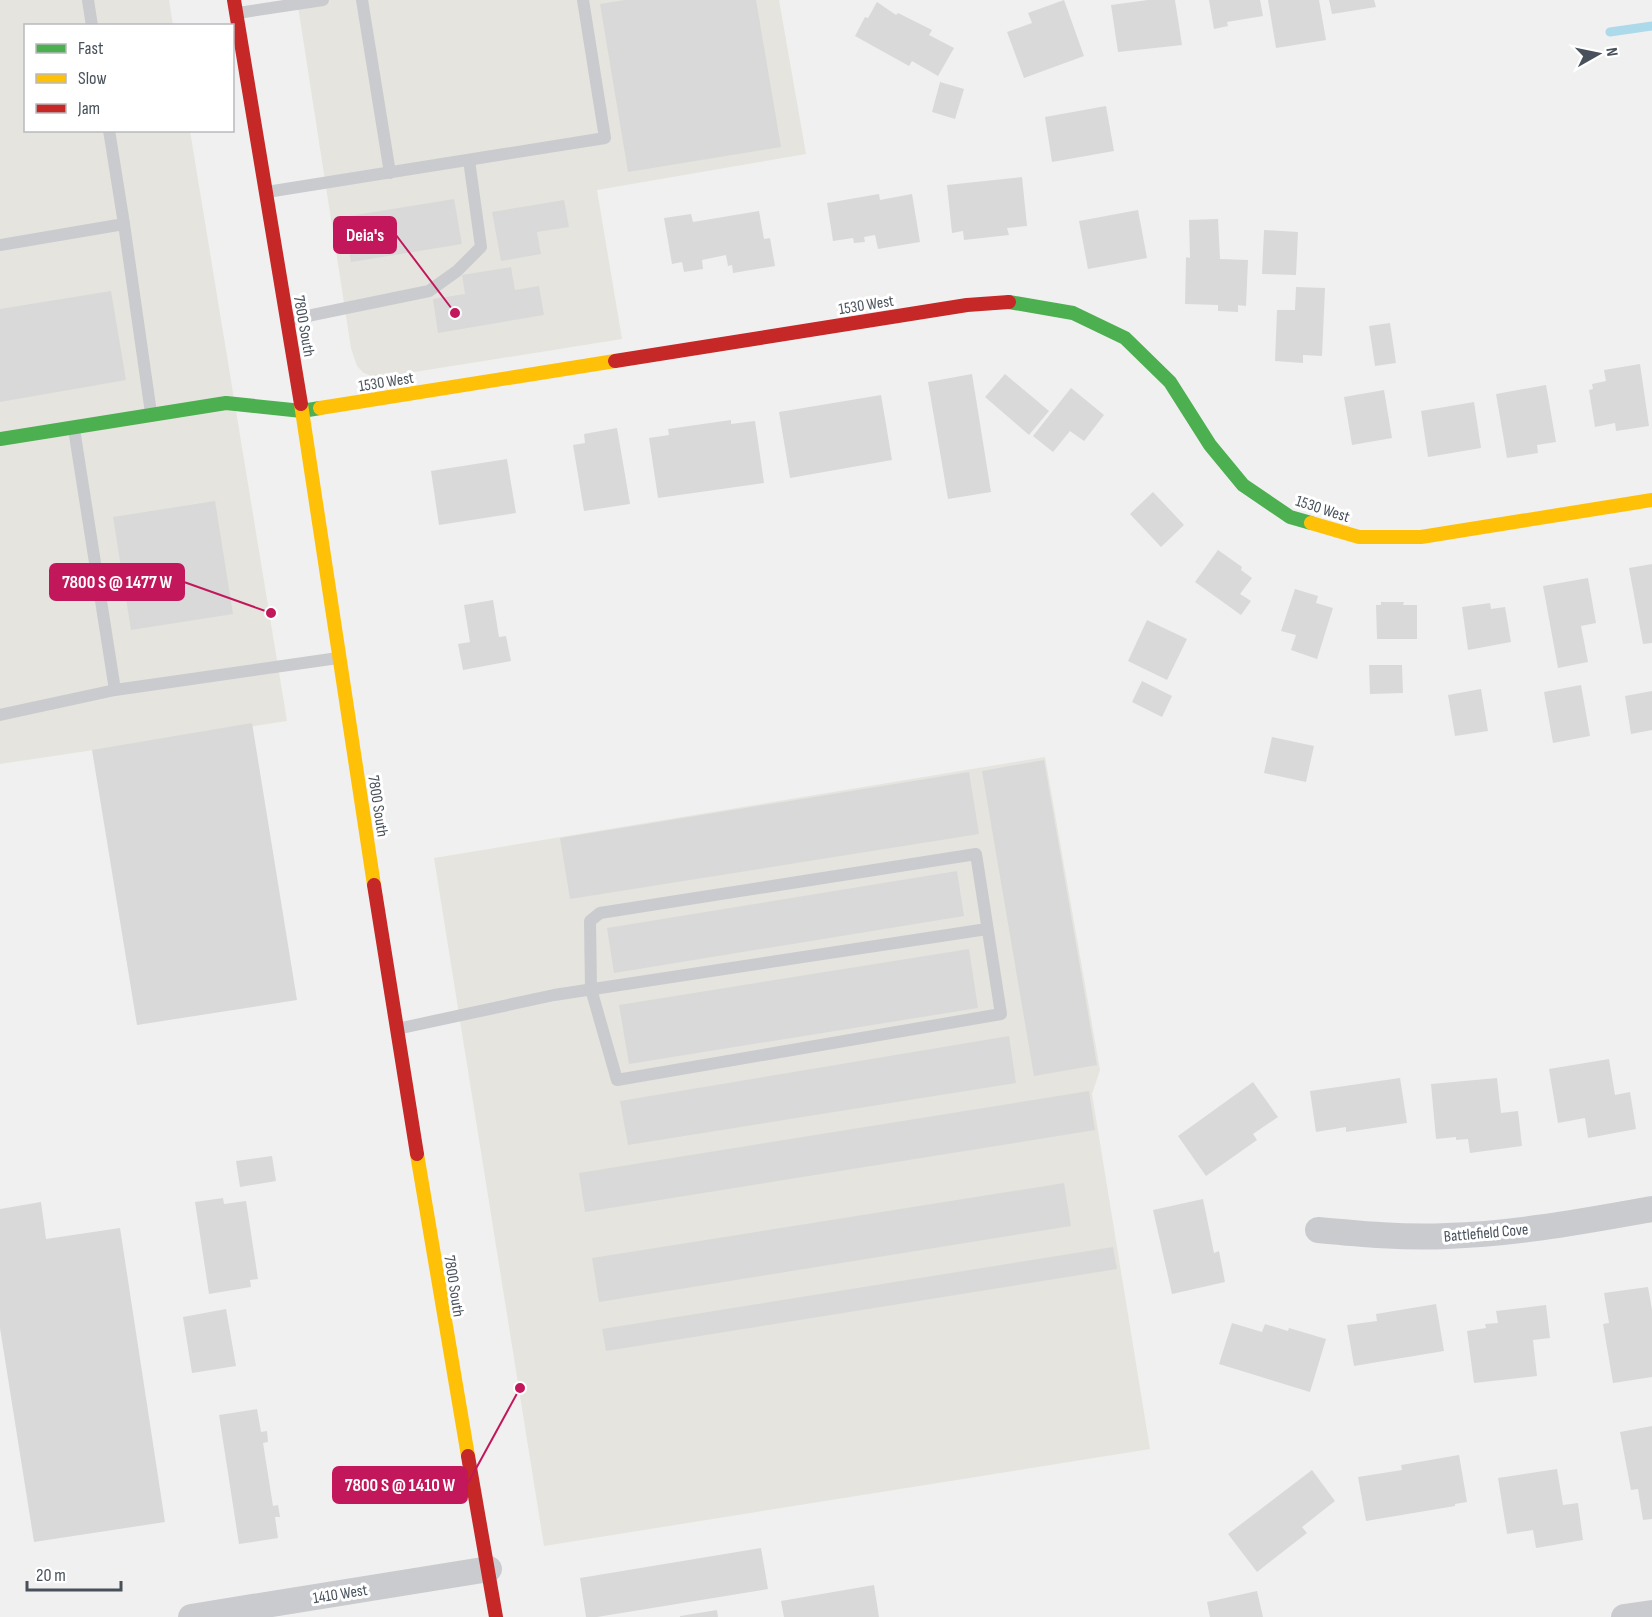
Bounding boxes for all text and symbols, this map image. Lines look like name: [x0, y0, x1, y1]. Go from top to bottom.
legend: [24, 24, 234, 132]
north arrow: [1568, 24, 1628, 84]
text: Fast: [78, 38, 104, 59]
text: N: [1601, 46, 1621, 58]
text: Slow: [78, 68, 107, 89]
text: Jam: [77, 98, 100, 119]
callout: Deia's: [334, 217, 396, 253]
text: Deia's: [346, 225, 384, 246]
street label: 1530 West: [837, 292, 895, 319]
street label: 7800 South: [289, 294, 318, 358]
street label: 1530 West: [357, 369, 415, 396]
street label: 1530 West: [1293, 492, 1352, 527]
callout: 7800 S @ 1477 W: [50, 564, 184, 600]
text: 7800 S @ 1477 W: [62, 572, 173, 593]
street label: 7800 South: [363, 774, 392, 838]
street label: Battlefield Cove: [1443, 1220, 1529, 1247]
street label: 7800 South: [439, 1254, 468, 1318]
callout: 7800 S @ 1410 W: [333, 1467, 467, 1503]
text: 7800 S @ 1410 W: [345, 1475, 456, 1496]
scale bar: [27, 1554, 122, 1592]
text: 20 m: [36, 1565, 66, 1586]
street label: 1410 West: [312, 1581, 369, 1608]

